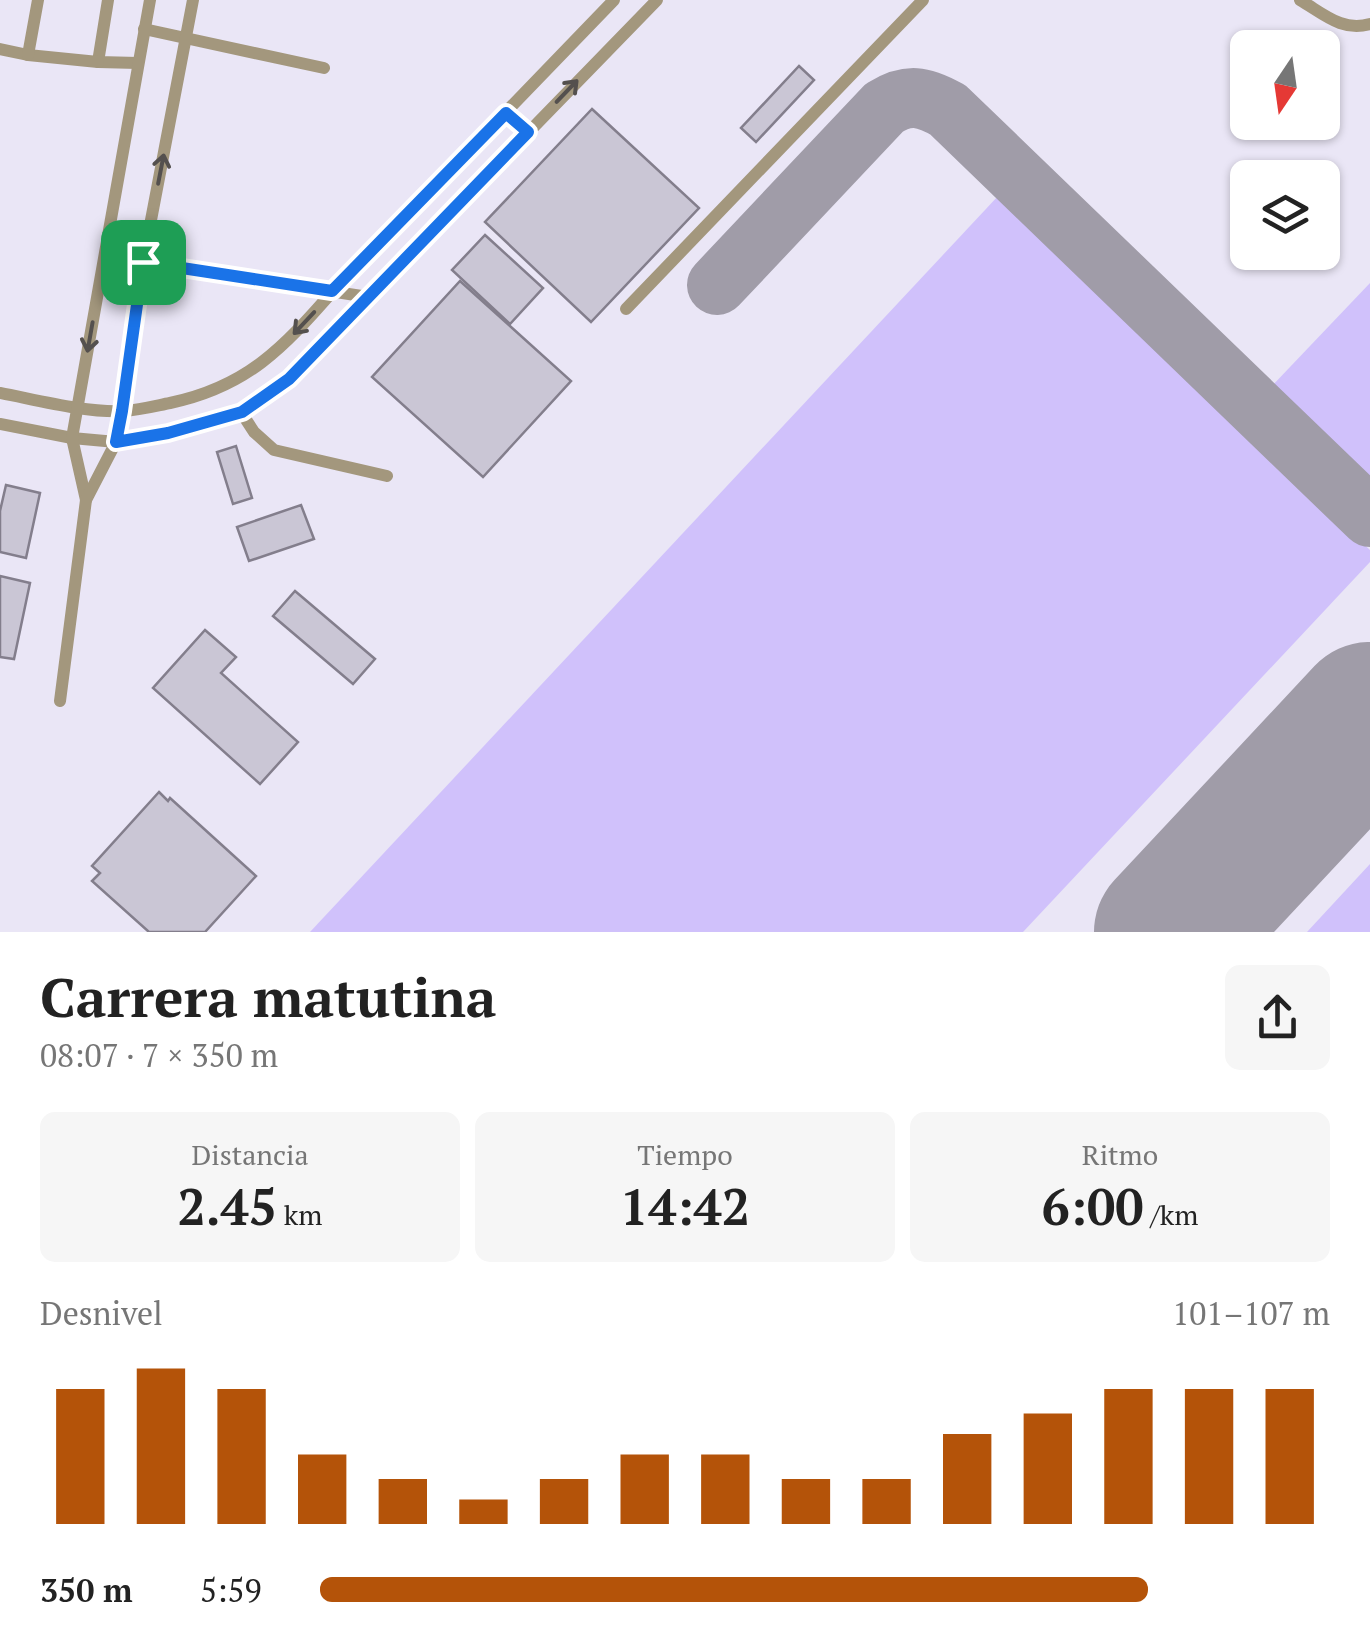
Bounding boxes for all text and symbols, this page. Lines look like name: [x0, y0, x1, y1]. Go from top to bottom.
north arrow: [1230, 30, 1340, 140]
map controls: [1230, 30, 1340, 270]
one-way arrow: [555, 80, 579, 104]
one-way arrow: [152, 154, 171, 186]
button: layers: [1230, 160, 1340, 270]
pin: [101, 220, 186, 305]
icon: arrive: [116, 235, 171, 290]
one-way arrow: [293, 310, 316, 335]
one-way arrow: [80, 320, 99, 353]
text: Carrera matutina: [40, 960, 497, 1033]
button: share: [1225, 965, 1330, 1070]
text: 08:07 · 7 × 350 m: [40, 1034, 278, 1076]
text: Distancia: [191, 1136, 309, 1173]
text: Tiempo: [637, 1136, 733, 1173]
text: Ritmo: [1082, 1136, 1158, 1173]
text: 2.45: [178, 1173, 277, 1239]
text: 14:42: [620, 1173, 750, 1239]
text: 6:00: [1042, 1173, 1143, 1239]
text: km: [277, 1196, 322, 1233]
text: /km: [1143, 1196, 1198, 1233]
text: Desnivel: [40, 1292, 163, 1334]
text: 101–107 m: [1172, 1292, 1330, 1334]
text: 350 m: [40, 1569, 132, 1611]
text: 5:59: [200, 1569, 262, 1611]

